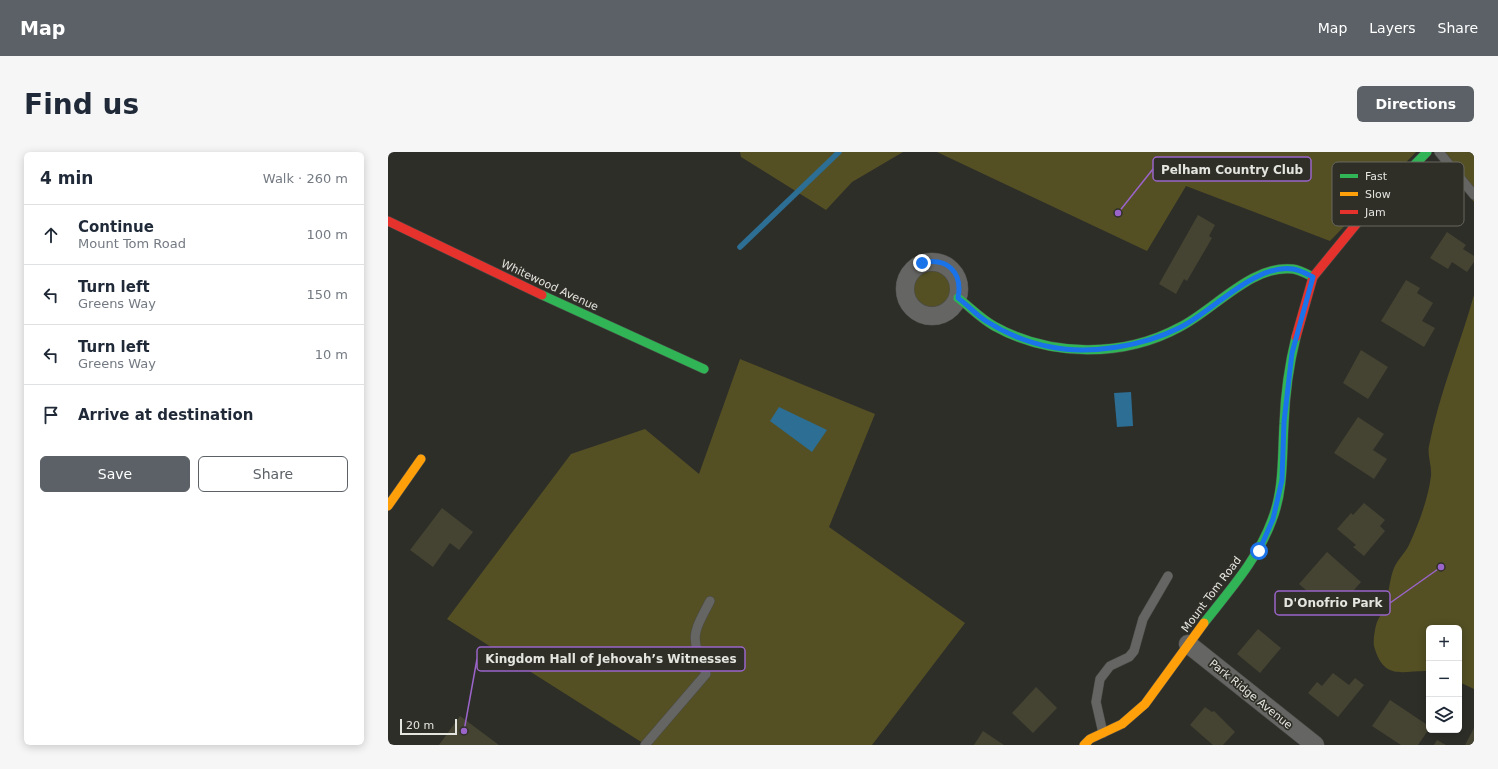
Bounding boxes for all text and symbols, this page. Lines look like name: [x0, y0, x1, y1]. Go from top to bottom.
text: Map: [20, 17, 65, 39]
text: Map: [1318, 20, 1347, 36]
text: Layers: [1369, 20, 1416, 36]
text: Share: [1438, 20, 1478, 36]
button: Directions: [1357, 86, 1474, 122]
text: Find us: [24, 88, 139, 121]
callout: Pelham Country Club: [1153, 157, 1311, 181]
legend: [1332, 162, 1464, 226]
text: Pelham Country Club: [1161, 163, 1304, 177]
text: 4 min: [40, 168, 93, 188]
text: Fast: [1365, 170, 1388, 183]
text: Walk · 260 m: [263, 171, 348, 186]
text: Slow: [1365, 188, 1391, 201]
text: Jam: [1364, 206, 1386, 219]
text: Continue: [78, 218, 154, 236]
icon: ahead: [40, 224, 62, 246]
text: 100 m: [306, 227, 348, 242]
text: Mount Tom Road: [78, 236, 186, 251]
route end: [913, 254, 931, 272]
street label: Whitewood Avenue: [499, 257, 601, 314]
text: Turn left: [78, 278, 150, 296]
icon: left: [40, 284, 62, 306]
text: 150 m: [306, 287, 348, 302]
text: Greens Way: [78, 296, 156, 311]
text: Turn left: [78, 338, 150, 356]
icon: left: [40, 344, 62, 366]
text: 10 m: [315, 347, 348, 362]
text: Greens Way: [78, 356, 156, 371]
icon: arrive: [40, 404, 62, 426]
text: Arrive at destination: [78, 406, 253, 424]
button: Save: [40, 456, 190, 492]
button: Share: [198, 456, 348, 492]
route start: [1250, 542, 1268, 560]
street label: Mount Tom Road: [1179, 554, 1244, 635]
callout: D'Onofrio Park: [1275, 591, 1390, 615]
text: D'Onofrio Park: [1284, 596, 1383, 610]
map controls: [1426, 625, 1462, 733]
button: +: [1426, 625, 1462, 661]
callout: Kingdom Hall of Jehovah’s Witnesses: [477, 647, 745, 671]
text: Kingdom Hall of Jehovah’s Witnesses: [485, 652, 737, 666]
street label: Park Ridge Avenue: [1207, 657, 1295, 732]
button: −: [1426, 661, 1462, 697]
button: layers: [1426, 697, 1462, 733]
scale bar: [400, 717, 457, 736]
text: 20 m: [406, 719, 434, 732]

